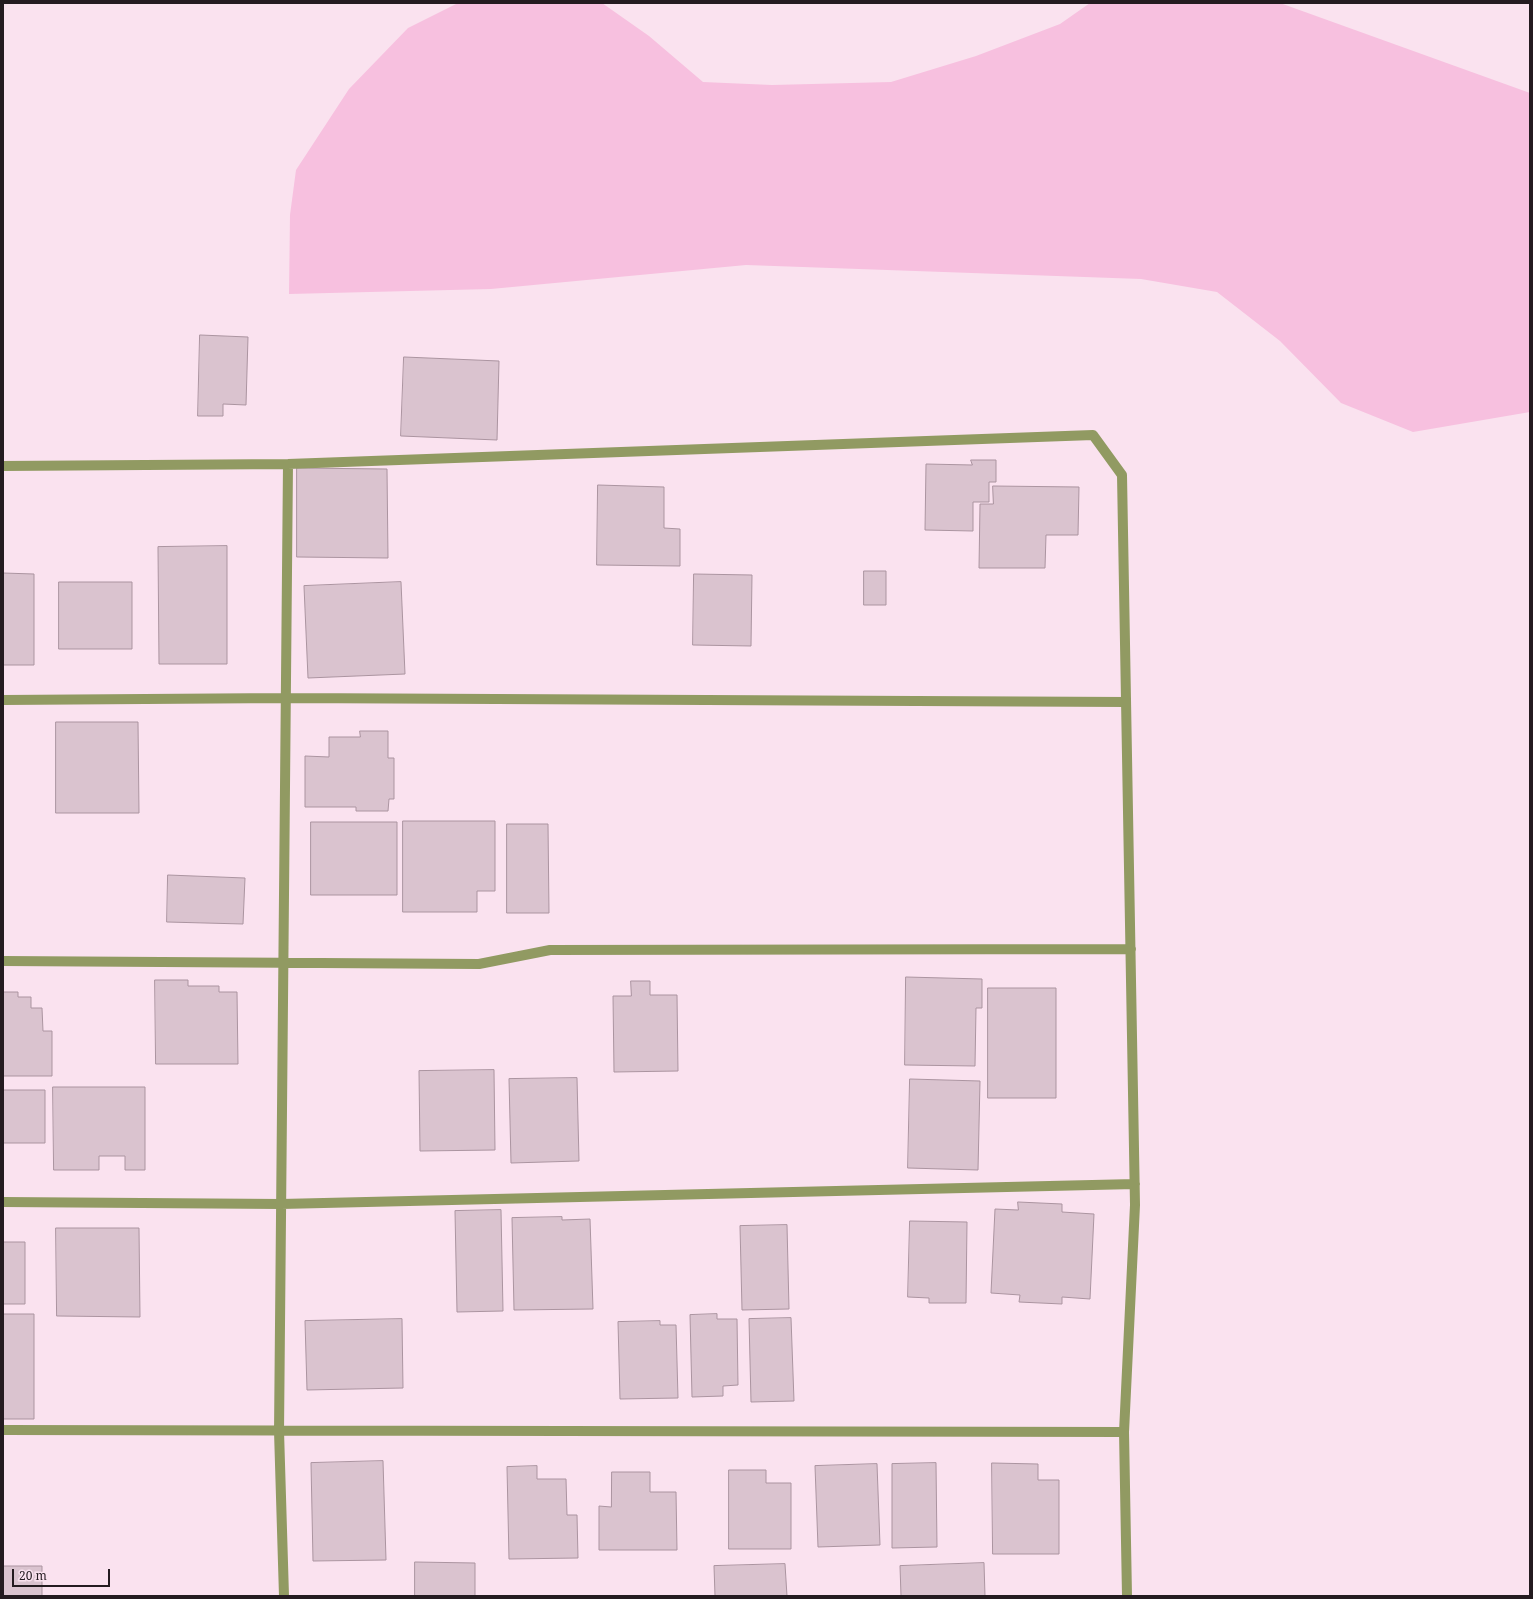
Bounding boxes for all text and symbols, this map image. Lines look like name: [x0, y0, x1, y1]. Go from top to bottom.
scale bar: [14, 1561, 112, 1587]
text: 20 m: [19, 1567, 47, 1584]

